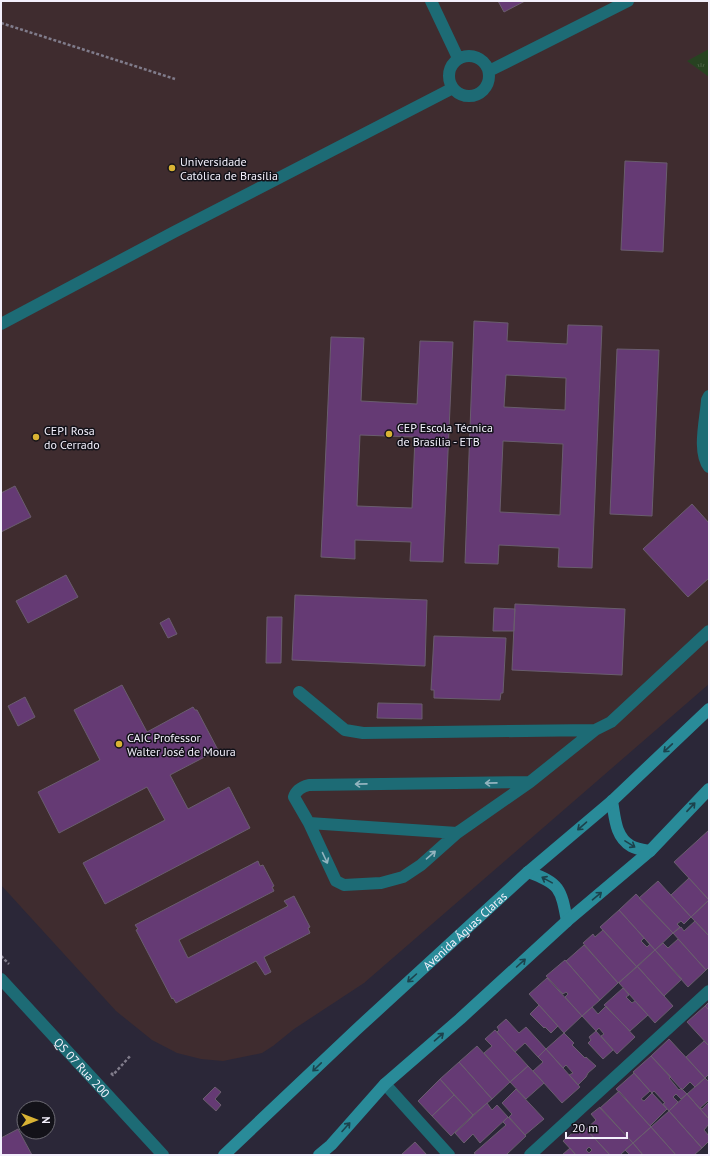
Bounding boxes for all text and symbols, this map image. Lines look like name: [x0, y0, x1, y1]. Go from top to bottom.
place label: Universidade Católica de Brasília: [180, 154, 278, 183]
marker: Universidade Católica de Brasília: [167, 163, 177, 173]
place label: CEP Escola Técnica de Brasília - ETB: [397, 420, 493, 449]
place label: CEPI Rosa do Cerrado: [44, 423, 100, 452]
marker: CEP Escola Técnica de Brasília - ETB: [384, 429, 394, 439]
marker: CEPI Rosa do Cerrado: [31, 432, 41, 442]
place label: CAIC Professor Walter José de Moura: [127, 730, 236, 759]
marker: CAIC Professor Walter José de Moura: [114, 739, 124, 749]
one-way arrow: [663, 743, 673, 753]
one-way arrow: [485, 779, 498, 787]
one-way arrow: [355, 780, 368, 788]
one-way arrow: [687, 802, 696, 812]
one-way arrow: [577, 821, 587, 831]
one-way arrow: [624, 840, 636, 848]
one-way arrow: [426, 851, 437, 860]
one-way arrow: [322, 852, 329, 864]
one-way arrow: [541, 876, 553, 883]
street label: Avenida Águas Claras: [419, 888, 510, 973]
one-way arrow: [591, 891, 602, 900]
one-way arrow: [515, 958, 526, 967]
one-way arrow: [407, 973, 417, 983]
one-way arrow: [434, 1032, 445, 1041]
street label: QS 07 Rua 200: [51, 1034, 114, 1101]
one-way arrow: [312, 1062, 322, 1071]
north arrow: [16, 1100, 56, 1140]
scale bar: [566, 1114, 627, 1140]
text: N: [39, 1116, 53, 1124]
text: 20 m: [572, 1120, 598, 1135]
one-way arrow: [342, 1122, 351, 1132]

